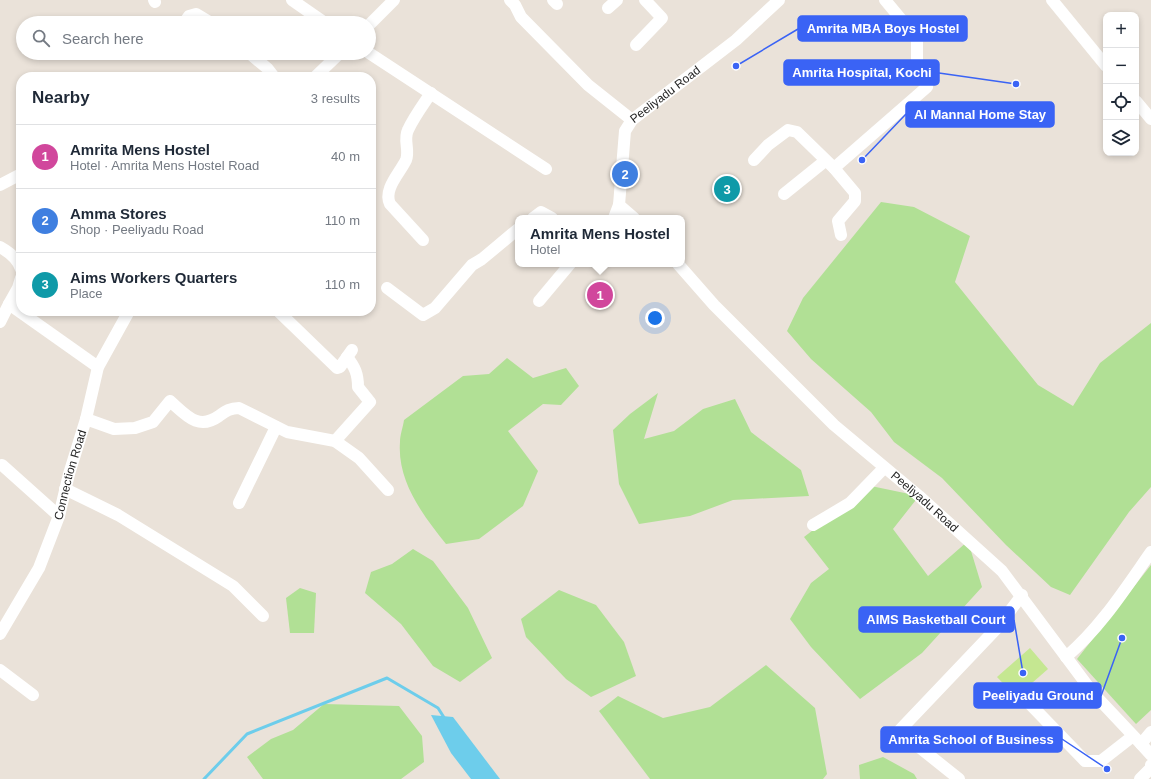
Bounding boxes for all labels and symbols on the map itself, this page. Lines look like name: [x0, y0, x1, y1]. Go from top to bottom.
callout: Amrita MBA Boys Hostel: [798, 16, 967, 41]
text: Amrita MBA Boys Hostel: [807, 21, 959, 36]
callout: Amrita Hospital, Kochi: [784, 60, 939, 85]
street label: Peeliyadu Road: [627, 63, 703, 126]
text: Amrita Hospital, Kochi: [792, 65, 932, 80]
callout: Al Mannal Home Stay: [906, 102, 1054, 127]
text: Al Mannal Home Stay: [914, 107, 1047, 122]
pin: 2: [612, 159, 638, 189]
pin: 3: [714, 174, 740, 204]
pin: 1: [587, 280, 613, 310]
your location: [645, 308, 665, 328]
street label: Connection Road: [51, 428, 89, 521]
street label: Peeliyadu Road: [888, 469, 961, 535]
callout: AIMS Basketball Court: [859, 607, 1014, 632]
text: AIMS Basketball Court: [866, 612, 1006, 627]
callout: Peeliyadu Ground: [974, 683, 1101, 708]
text: Peeliyadu Ground: [982, 688, 1094, 703]
callout: Amrita School of Business: [881, 727, 1062, 752]
text: Amrita School of Business: [888, 732, 1054, 747]

